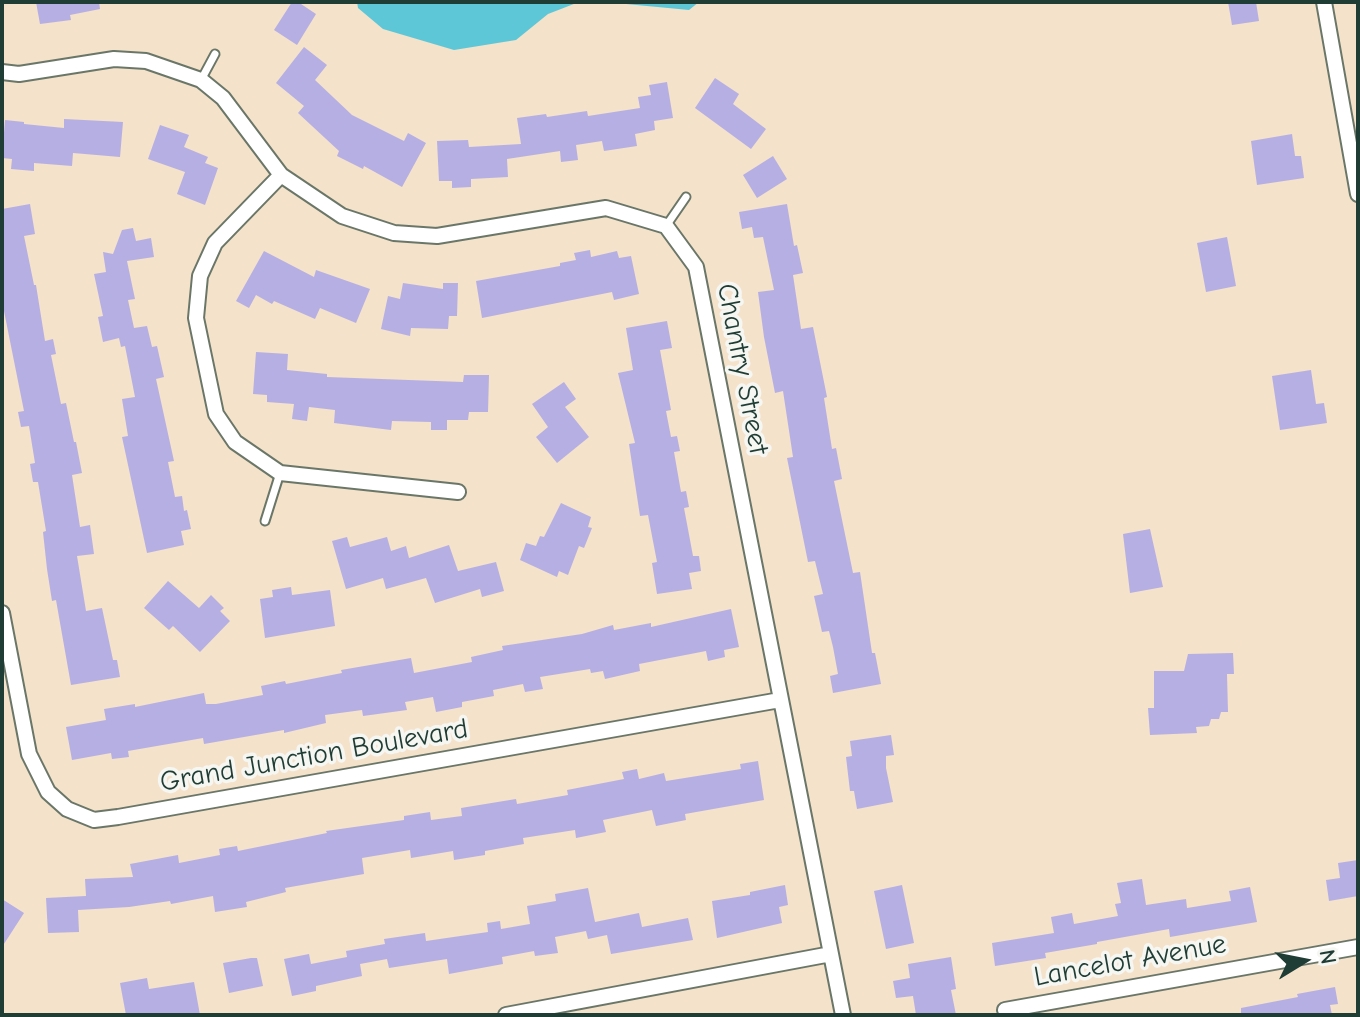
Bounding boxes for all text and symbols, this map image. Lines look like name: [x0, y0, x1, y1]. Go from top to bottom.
street label: Chantry Street: [709, 281, 775, 457]
street label: Grand Junction Boulevard: [157, 712, 471, 800]
north arrow: [1264, 921, 1344, 1001]
street label: Lancelot Avenue: [1031, 928, 1229, 994]
text: N: [1314, 947, 1342, 966]

